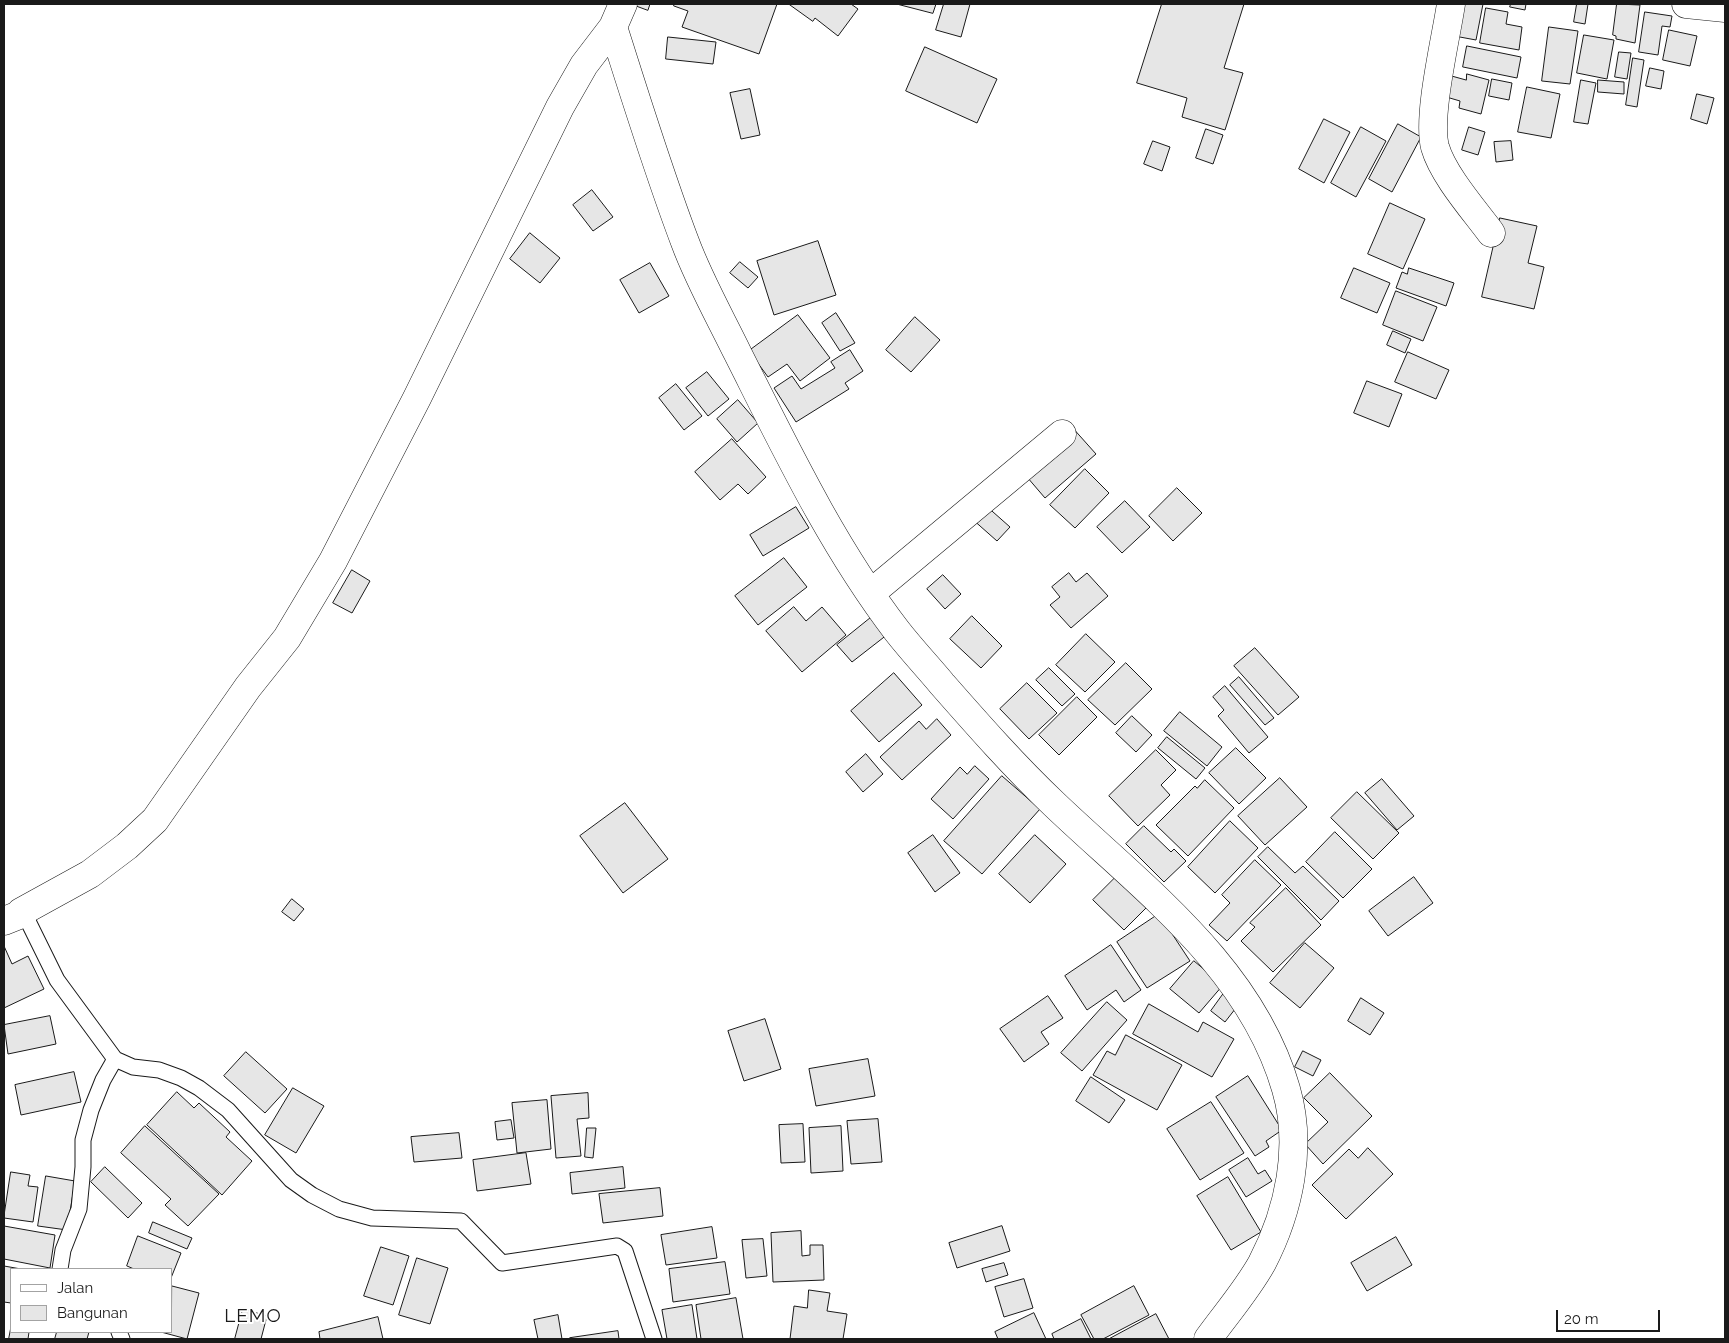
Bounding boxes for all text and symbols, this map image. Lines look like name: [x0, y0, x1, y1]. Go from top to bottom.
legend: [10, 1268, 172, 1333]
text: Jalan: [57, 1279, 93, 1297]
scale bar: [1559, 1300, 1663, 1332]
text: Bangunan: [57, 1304, 128, 1322]
district label: LEMO: [224, 1305, 282, 1327]
text: 20 m: [1564, 1310, 1599, 1328]

